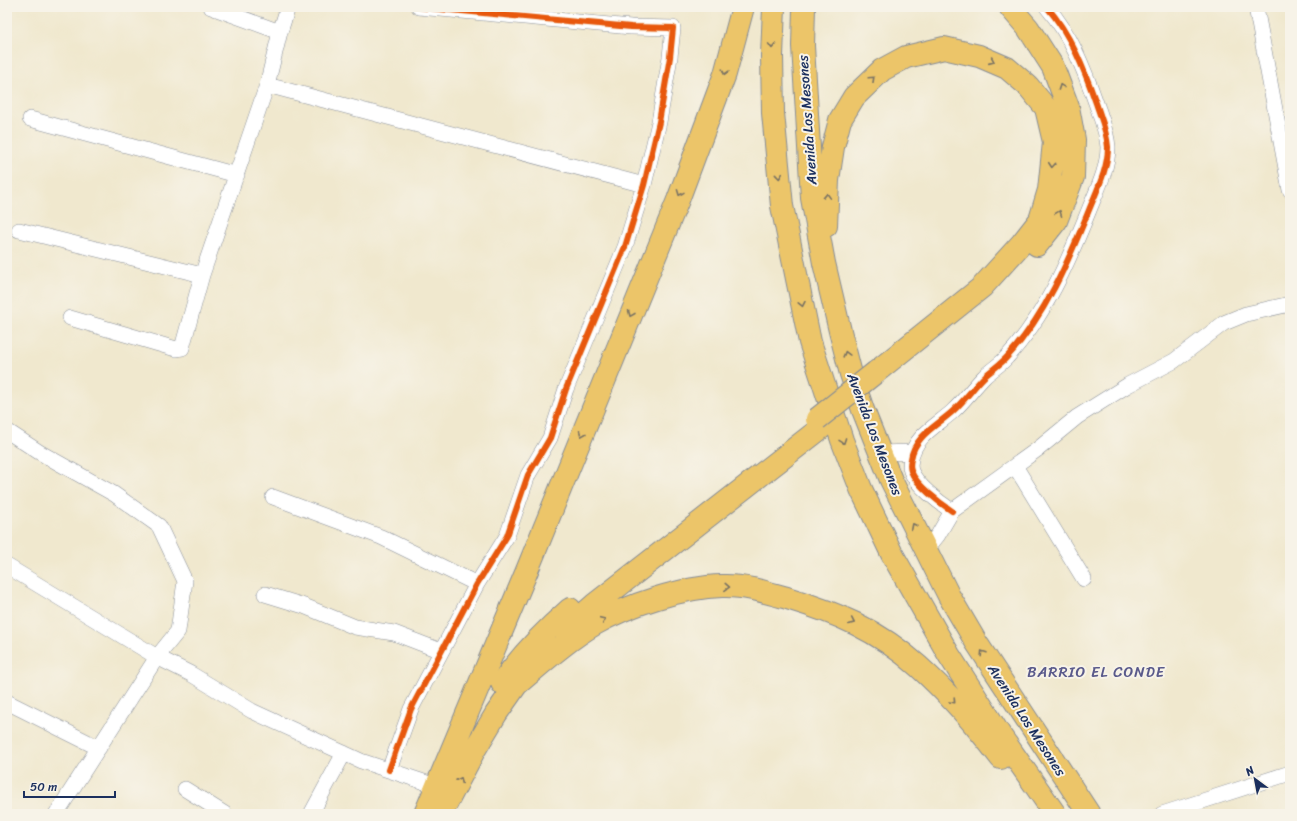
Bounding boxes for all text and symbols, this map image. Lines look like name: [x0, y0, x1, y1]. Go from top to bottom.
one-way arrow: [768, 43, 776, 49]
street label: Avenida Los Mesones: [790, 54, 825, 187]
one-way arrow: [988, 56, 996, 64]
one-way arrow: [721, 68, 730, 75]
one-way arrow: [868, 77, 875, 84]
one-way arrow: [1057, 83, 1065, 90]
one-way arrow: [1048, 162, 1057, 168]
one-way arrow: [774, 173, 783, 179]
one-way arrow: [677, 190, 685, 197]
one-way arrow: [823, 193, 832, 199]
one-way arrow: [1055, 209, 1063, 216]
one-way arrow: [797, 300, 805, 307]
one-way arrow: [628, 310, 636, 317]
one-way arrow: [842, 351, 851, 358]
street label: Avenida Los Mesones: [839, 368, 910, 500]
one-way arrow: [579, 431, 587, 438]
one-way arrow: [838, 438, 846, 445]
one-way arrow: [911, 523, 919, 531]
one-way arrow: [724, 582, 730, 591]
one-way arrow: [599, 617, 606, 625]
one-way arrow: [848, 617, 855, 625]
one-way arrow: [980, 650, 988, 657]
street label: Avenida Los Mesones: [980, 658, 1073, 782]
district label: BARRIO EL CONDE: [1027, 659, 1166, 685]
one-way arrow: [948, 696, 956, 704]
north arrow: [1235, 759, 1275, 799]
text: N: [1241, 761, 1259, 782]
scale bar: [24, 773, 115, 799]
text: 50 m: [30, 776, 57, 798]
one-way arrow: [455, 776, 462, 784]

